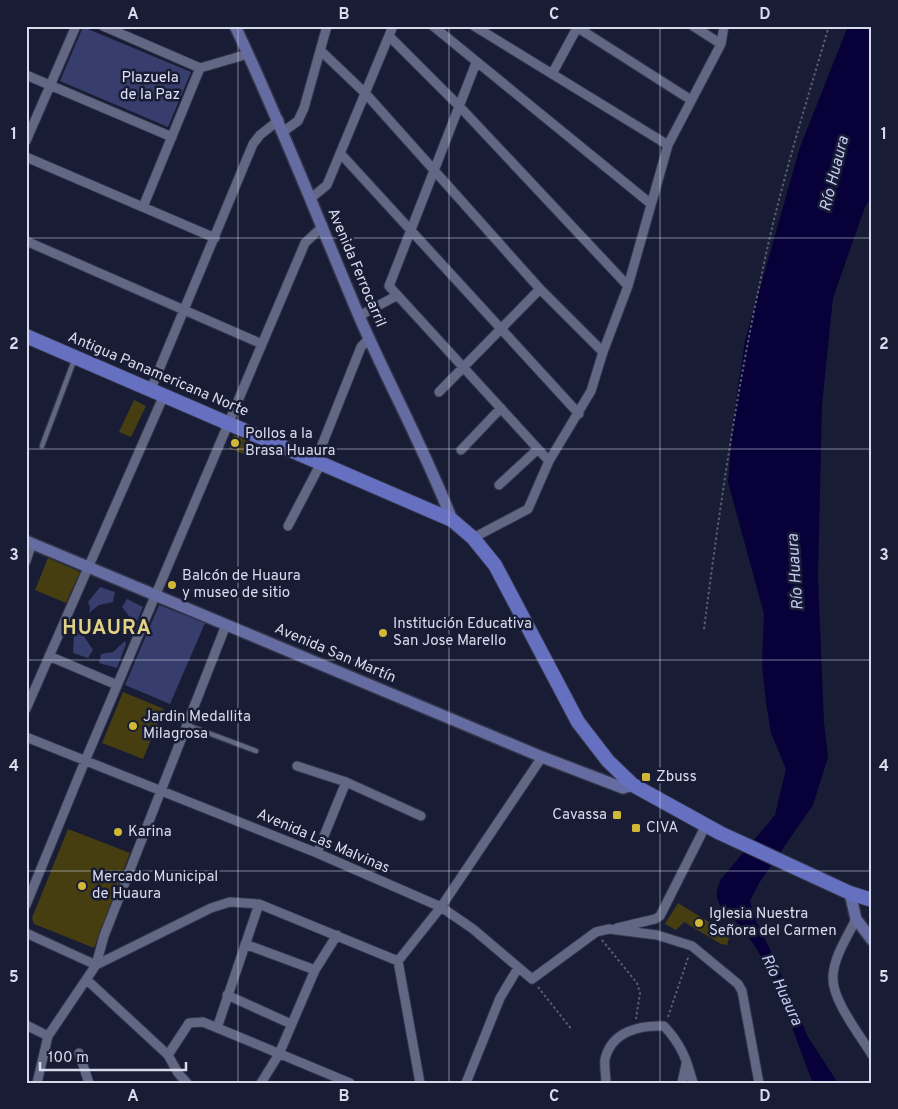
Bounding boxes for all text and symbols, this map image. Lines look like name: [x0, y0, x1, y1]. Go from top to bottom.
text: A: [127, 5, 139, 25]
text: B: [338, 5, 350, 25]
text: C: [549, 5, 559, 25]
text: D: [759, 5, 771, 25]
park label: Plazuela de la Paz: [120, 69, 180, 105]
text: 1: [11, 125, 17, 145]
text: 1: [881, 125, 887, 145]
water label: Río Huaura: [816, 134, 854, 214]
street label: Avenida Ferrocarril: [322, 206, 390, 330]
street label: Antigua Panamericana Norte: [65, 328, 251, 422]
text: 2: [9, 335, 19, 355]
text: 2: [879, 335, 889, 355]
place label: Pollos a la Brasa Huaura: [245, 425, 336, 461]
marker: Pollos a la Brasa Huaura: [229, 437, 241, 449]
water label: Río Huaura: [783, 532, 809, 611]
text: 3: [9, 546, 19, 566]
text: 3: [879, 546, 889, 566]
place label: Balcón de Huaura y museo de sitio: [182, 567, 301, 603]
marker: Balcón de Huaura y museo de sitio: [166, 579, 178, 591]
place label: Institución Educativa San Jose Marello: [393, 615, 532, 651]
district label: HUAURA: [62, 616, 152, 642]
street label: Avenida San Martín: [271, 620, 399, 688]
marker: Institución Educativa San Jose Marello: [377, 627, 389, 639]
place label: Jardin Medallita Milagrosa: [143, 708, 251, 744]
marker: Jardin Medallita Milagrosa: [127, 720, 139, 732]
text: 4: [9, 757, 19, 777]
text: 4: [879, 757, 889, 777]
place label: Zbuss: [656, 768, 697, 787]
marker: Zbuss: [640, 771, 652, 783]
street label: Avenida Las Malvinas: [254, 805, 392, 879]
place label: Cavassa: [552, 806, 607, 825]
marker: Cavassa: [611, 809, 623, 821]
place label: CIVA: [646, 819, 678, 838]
marker: CIVA: [630, 822, 642, 834]
place label: Karina: [128, 823, 172, 842]
marker: Karina: [112, 826, 124, 838]
place label: Mercado Municipal de Huaura: [92, 868, 218, 904]
marker: Mercado Municipal de Huaura: [76, 880, 88, 892]
place label: Iglesia Nuestra Señora del Carmen: [709, 905, 837, 941]
marker: Iglesia Nuestra Señora del Carmen: [693, 917, 705, 929]
water label: Río Huaura: [756, 951, 807, 1030]
text: 5: [9, 968, 19, 988]
text: 5: [879, 968, 889, 988]
scale bar: [40, 1039, 186, 1071]
text: 100 m: [48, 1049, 89, 1068]
text: A: [127, 1087, 139, 1107]
text: B: [338, 1087, 350, 1107]
text: C: [549, 1087, 559, 1107]
text: D: [759, 1087, 771, 1107]

